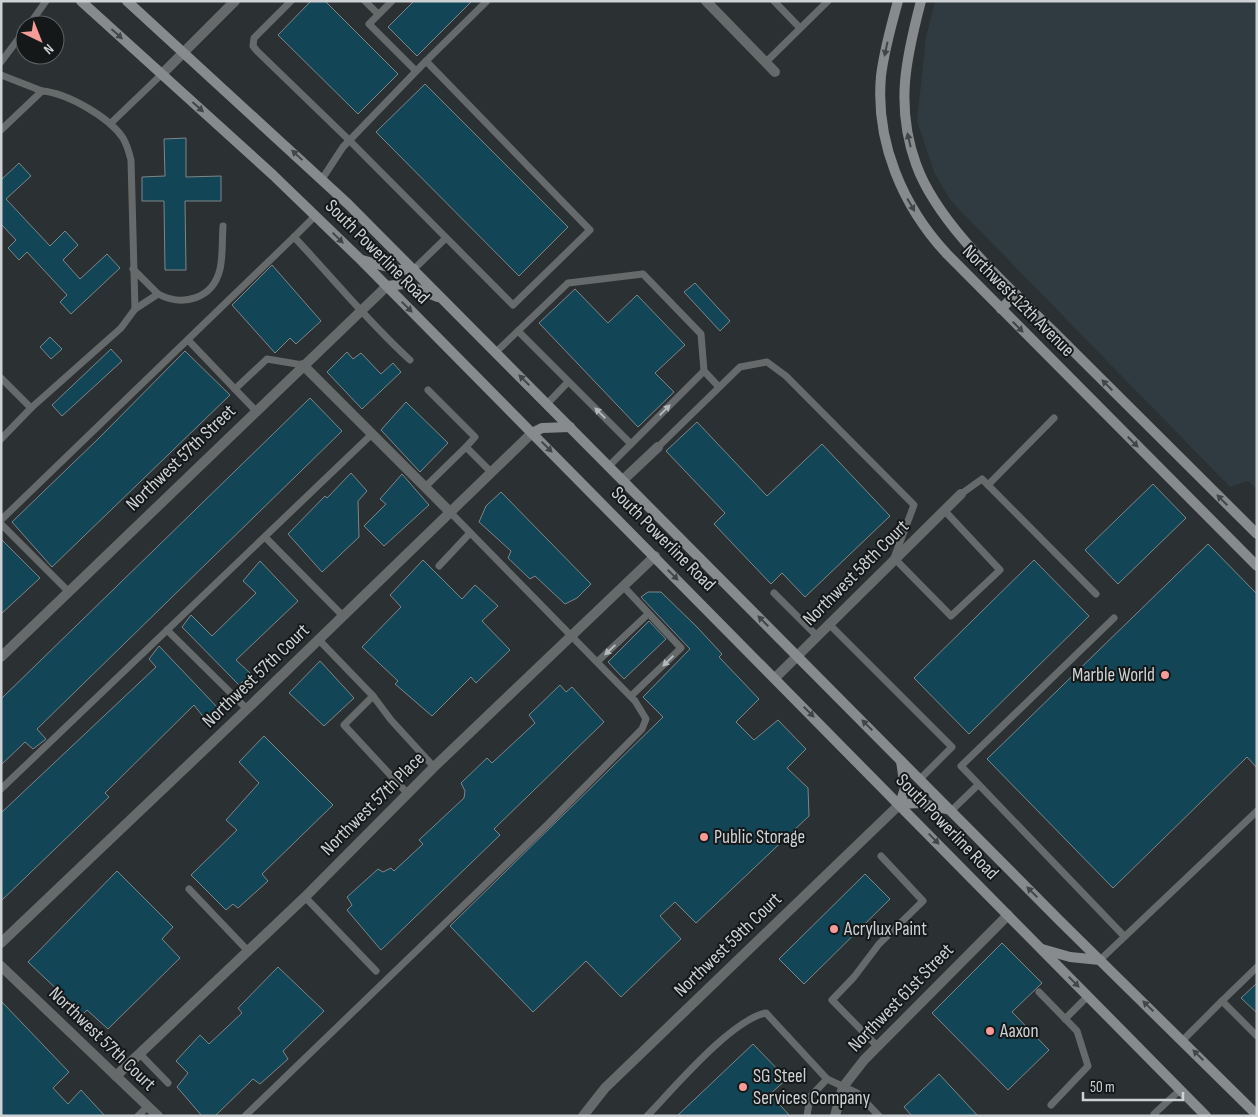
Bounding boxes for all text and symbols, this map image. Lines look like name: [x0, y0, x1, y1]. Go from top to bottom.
north arrow: [15, 15, 65, 65]
one-way arrow: [110, 28, 122, 40]
text: N: [40, 40, 57, 58]
one-way arrow: [882, 41, 890, 56]
one-way arrow: [192, 101, 204, 113]
one-way arrow: [905, 132, 913, 147]
one-way arrow: [291, 149, 303, 161]
street label: South Powerline Road: [320, 195, 434, 309]
one-way arrow: [906, 199, 915, 212]
one-way arrow: [332, 232, 344, 244]
street label: Northwest 12th Avenue: [957, 240, 1079, 362]
one-way arrow: [401, 301, 413, 313]
one-way arrow: [1012, 320, 1024, 332]
one-way arrow: [518, 374, 530, 386]
one-way arrow: [1102, 379, 1114, 391]
street label: Northwest 57th Street: [121, 400, 241, 516]
one-way arrow: [659, 404, 671, 416]
one-way arrow: [594, 407, 606, 419]
one-way arrow: [1127, 435, 1139, 447]
one-way arrow: [540, 441, 552, 453]
street label: South Powerline Road: [606, 482, 720, 596]
one-way arrow: [1216, 494, 1228, 506]
street label: Northwest 58th Court: [798, 515, 914, 631]
one-way arrow: [667, 569, 679, 581]
one-way arrow: [757, 615, 769, 627]
street label: Northwest 57th Court: [198, 619, 314, 733]
one-way arrow: [604, 644, 616, 656]
one-way arrow: [662, 655, 674, 667]
place label: Marble World: [1072, 664, 1155, 687]
marker: Marble World: [1159, 669, 1171, 681]
one-way arrow: [803, 706, 815, 718]
one-way arrow: [861, 720, 873, 732]
street label: Northwest 57th Place: [316, 747, 430, 861]
street label: South Powerline Road: [891, 769, 1003, 885]
place label: Public Storage: [714, 826, 805, 849]
marker: Public Storage: [698, 831, 710, 843]
one-way arrow: [928, 832, 940, 844]
one-way arrow: [1026, 886, 1038, 898]
street label: Northwest 59th Court: [669, 888, 787, 1002]
place label: Acrylux Paint: [843, 918, 927, 941]
marker: Acrylux Paint: [828, 923, 840, 935]
street label: Northwest 61st Street: [843, 939, 959, 1057]
one-way arrow: [1067, 975, 1079, 987]
street label: Northwest 57th Court: [44, 982, 160, 1096]
one-way arrow: [1142, 1000, 1154, 1012]
place label: Aaxon: [999, 1020, 1039, 1043]
marker: Aaxon: [984, 1025, 996, 1037]
one-way arrow: [1192, 1050, 1204, 1062]
place label: SG Steel Services Company: [753, 1065, 871, 1110]
scale bar: [1083, 1070, 1183, 1102]
text: 50 m: [1090, 1078, 1115, 1097]
marker: SG Steel Services Company: [737, 1081, 749, 1093]

